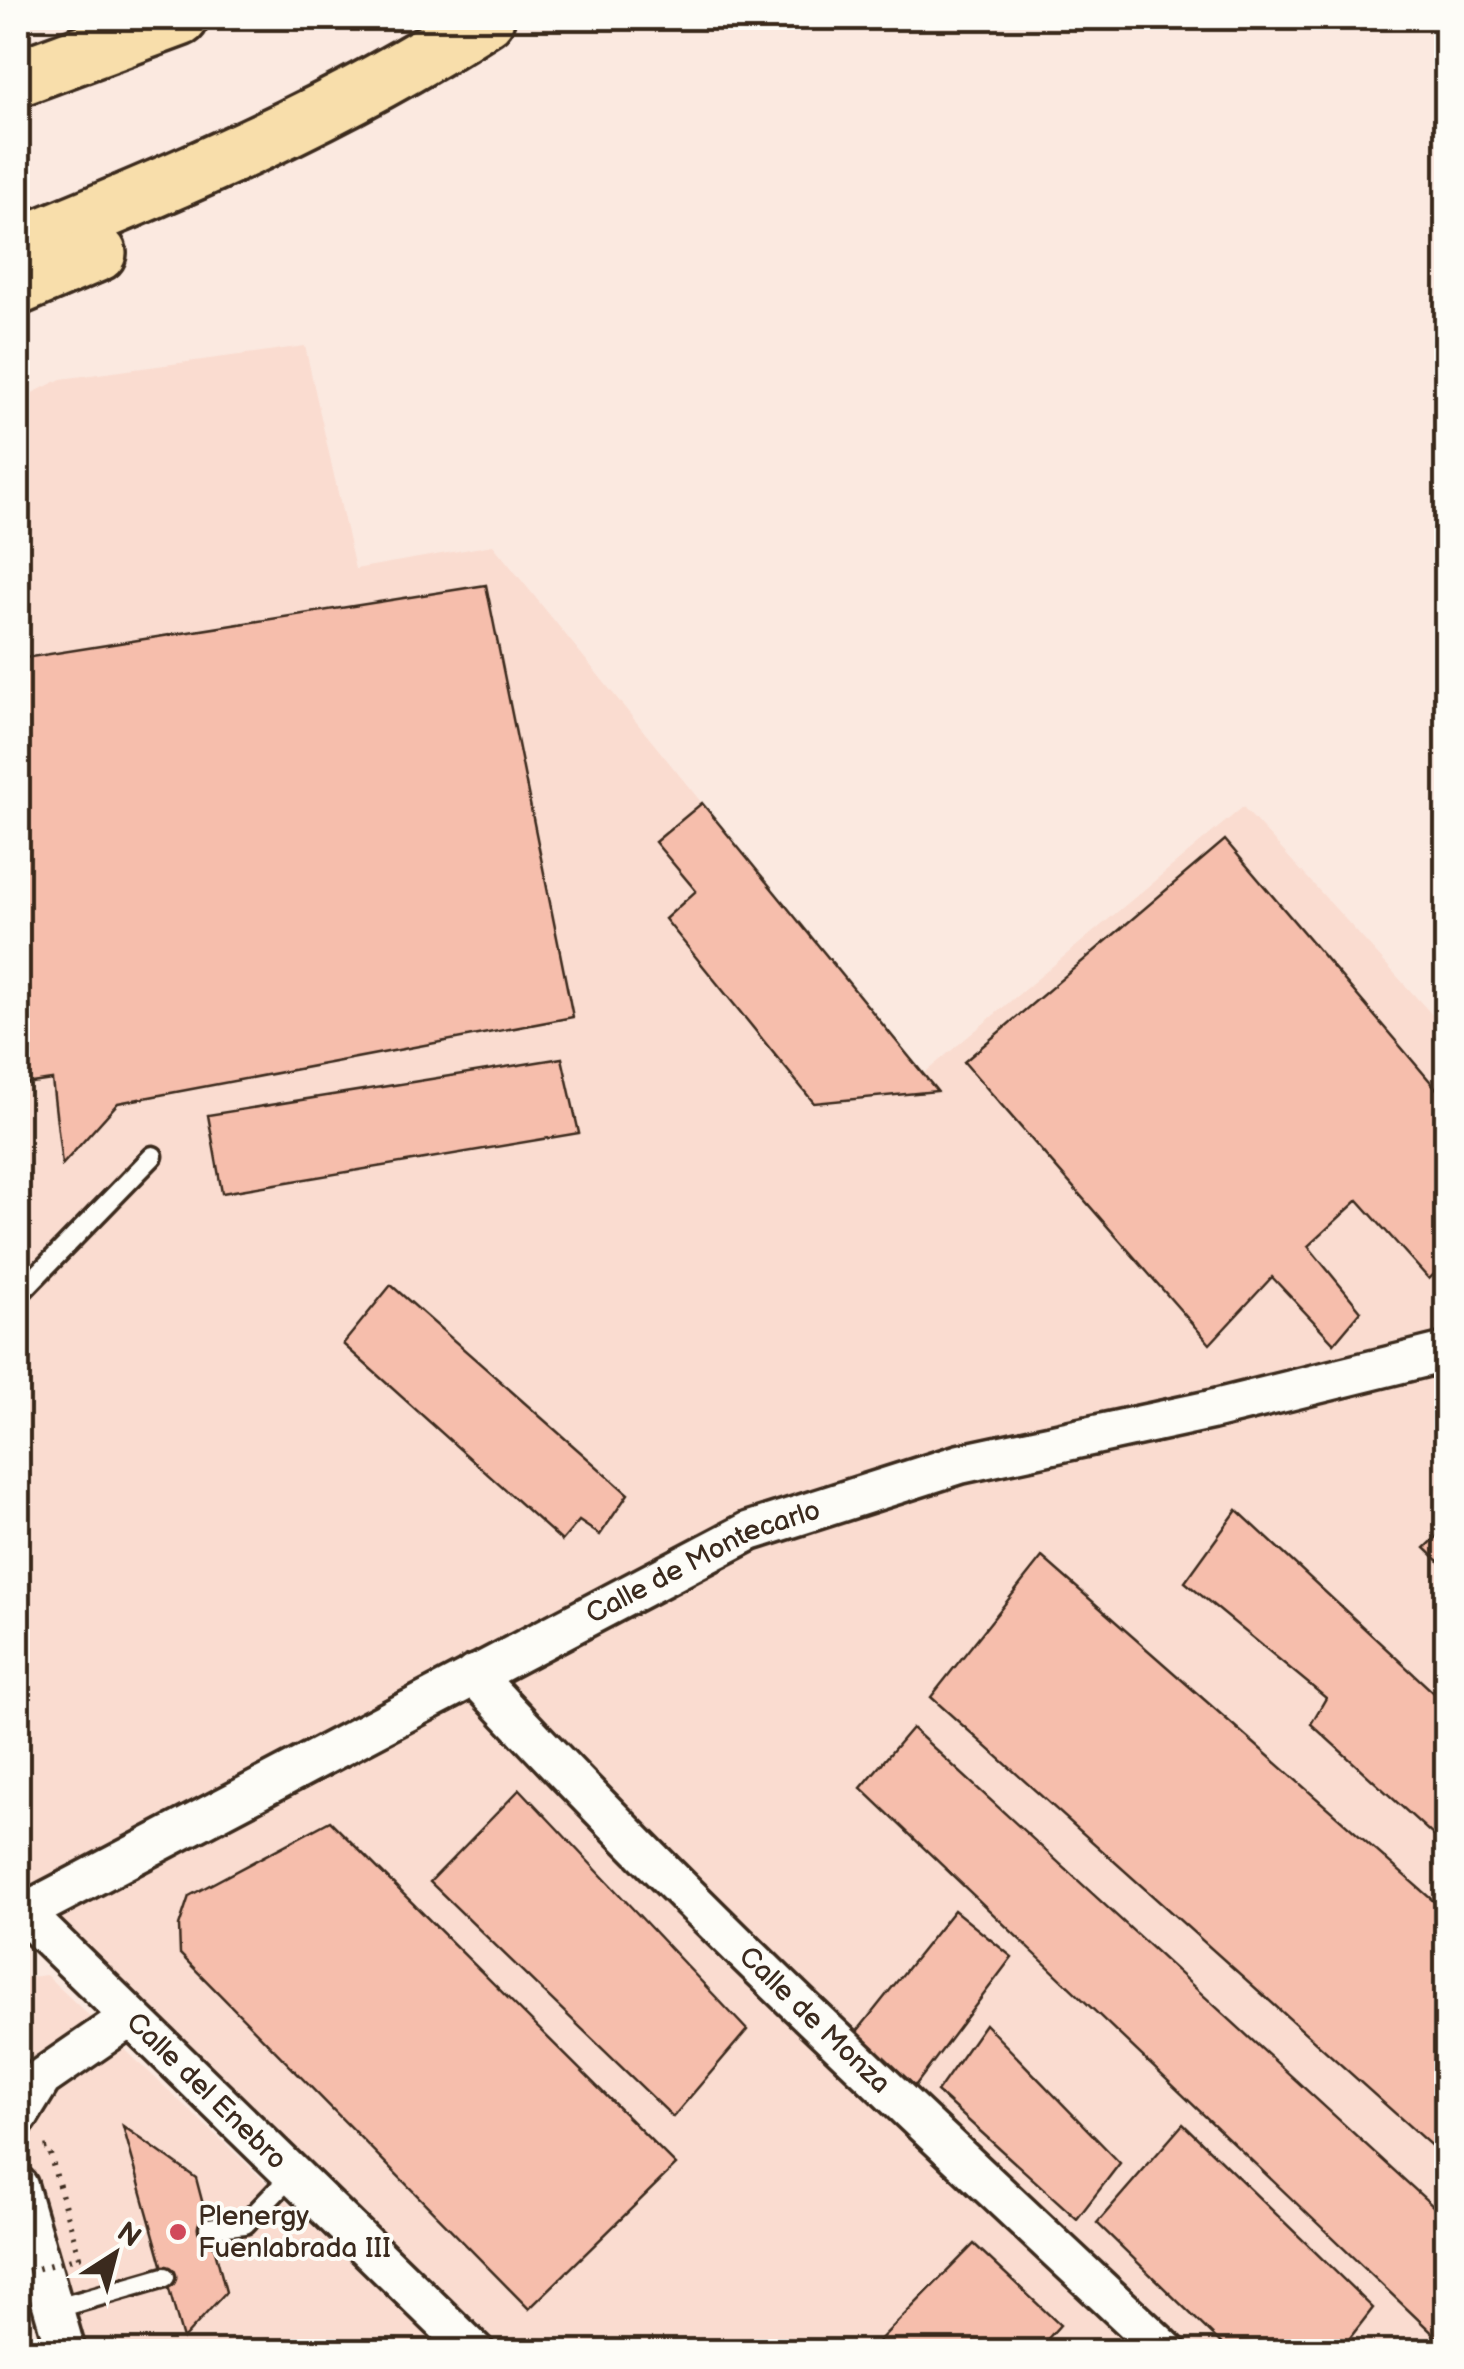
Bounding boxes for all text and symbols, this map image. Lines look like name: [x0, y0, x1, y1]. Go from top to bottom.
street label: Calle de Montecarlo: [580, 1493, 824, 1631]
street label: Calle de Monza: [732, 1940, 897, 2100]
street label: Calle del Enebro: [120, 2006, 294, 2176]
place label: Plenergy Fuenlabrada III: [198, 2200, 391, 2265]
north arrow: [65, 2204, 165, 2304]
text: N: [111, 2215, 147, 2255]
marker: Plenergy Fuenlabrada III: [167, 2221, 189, 2243]

